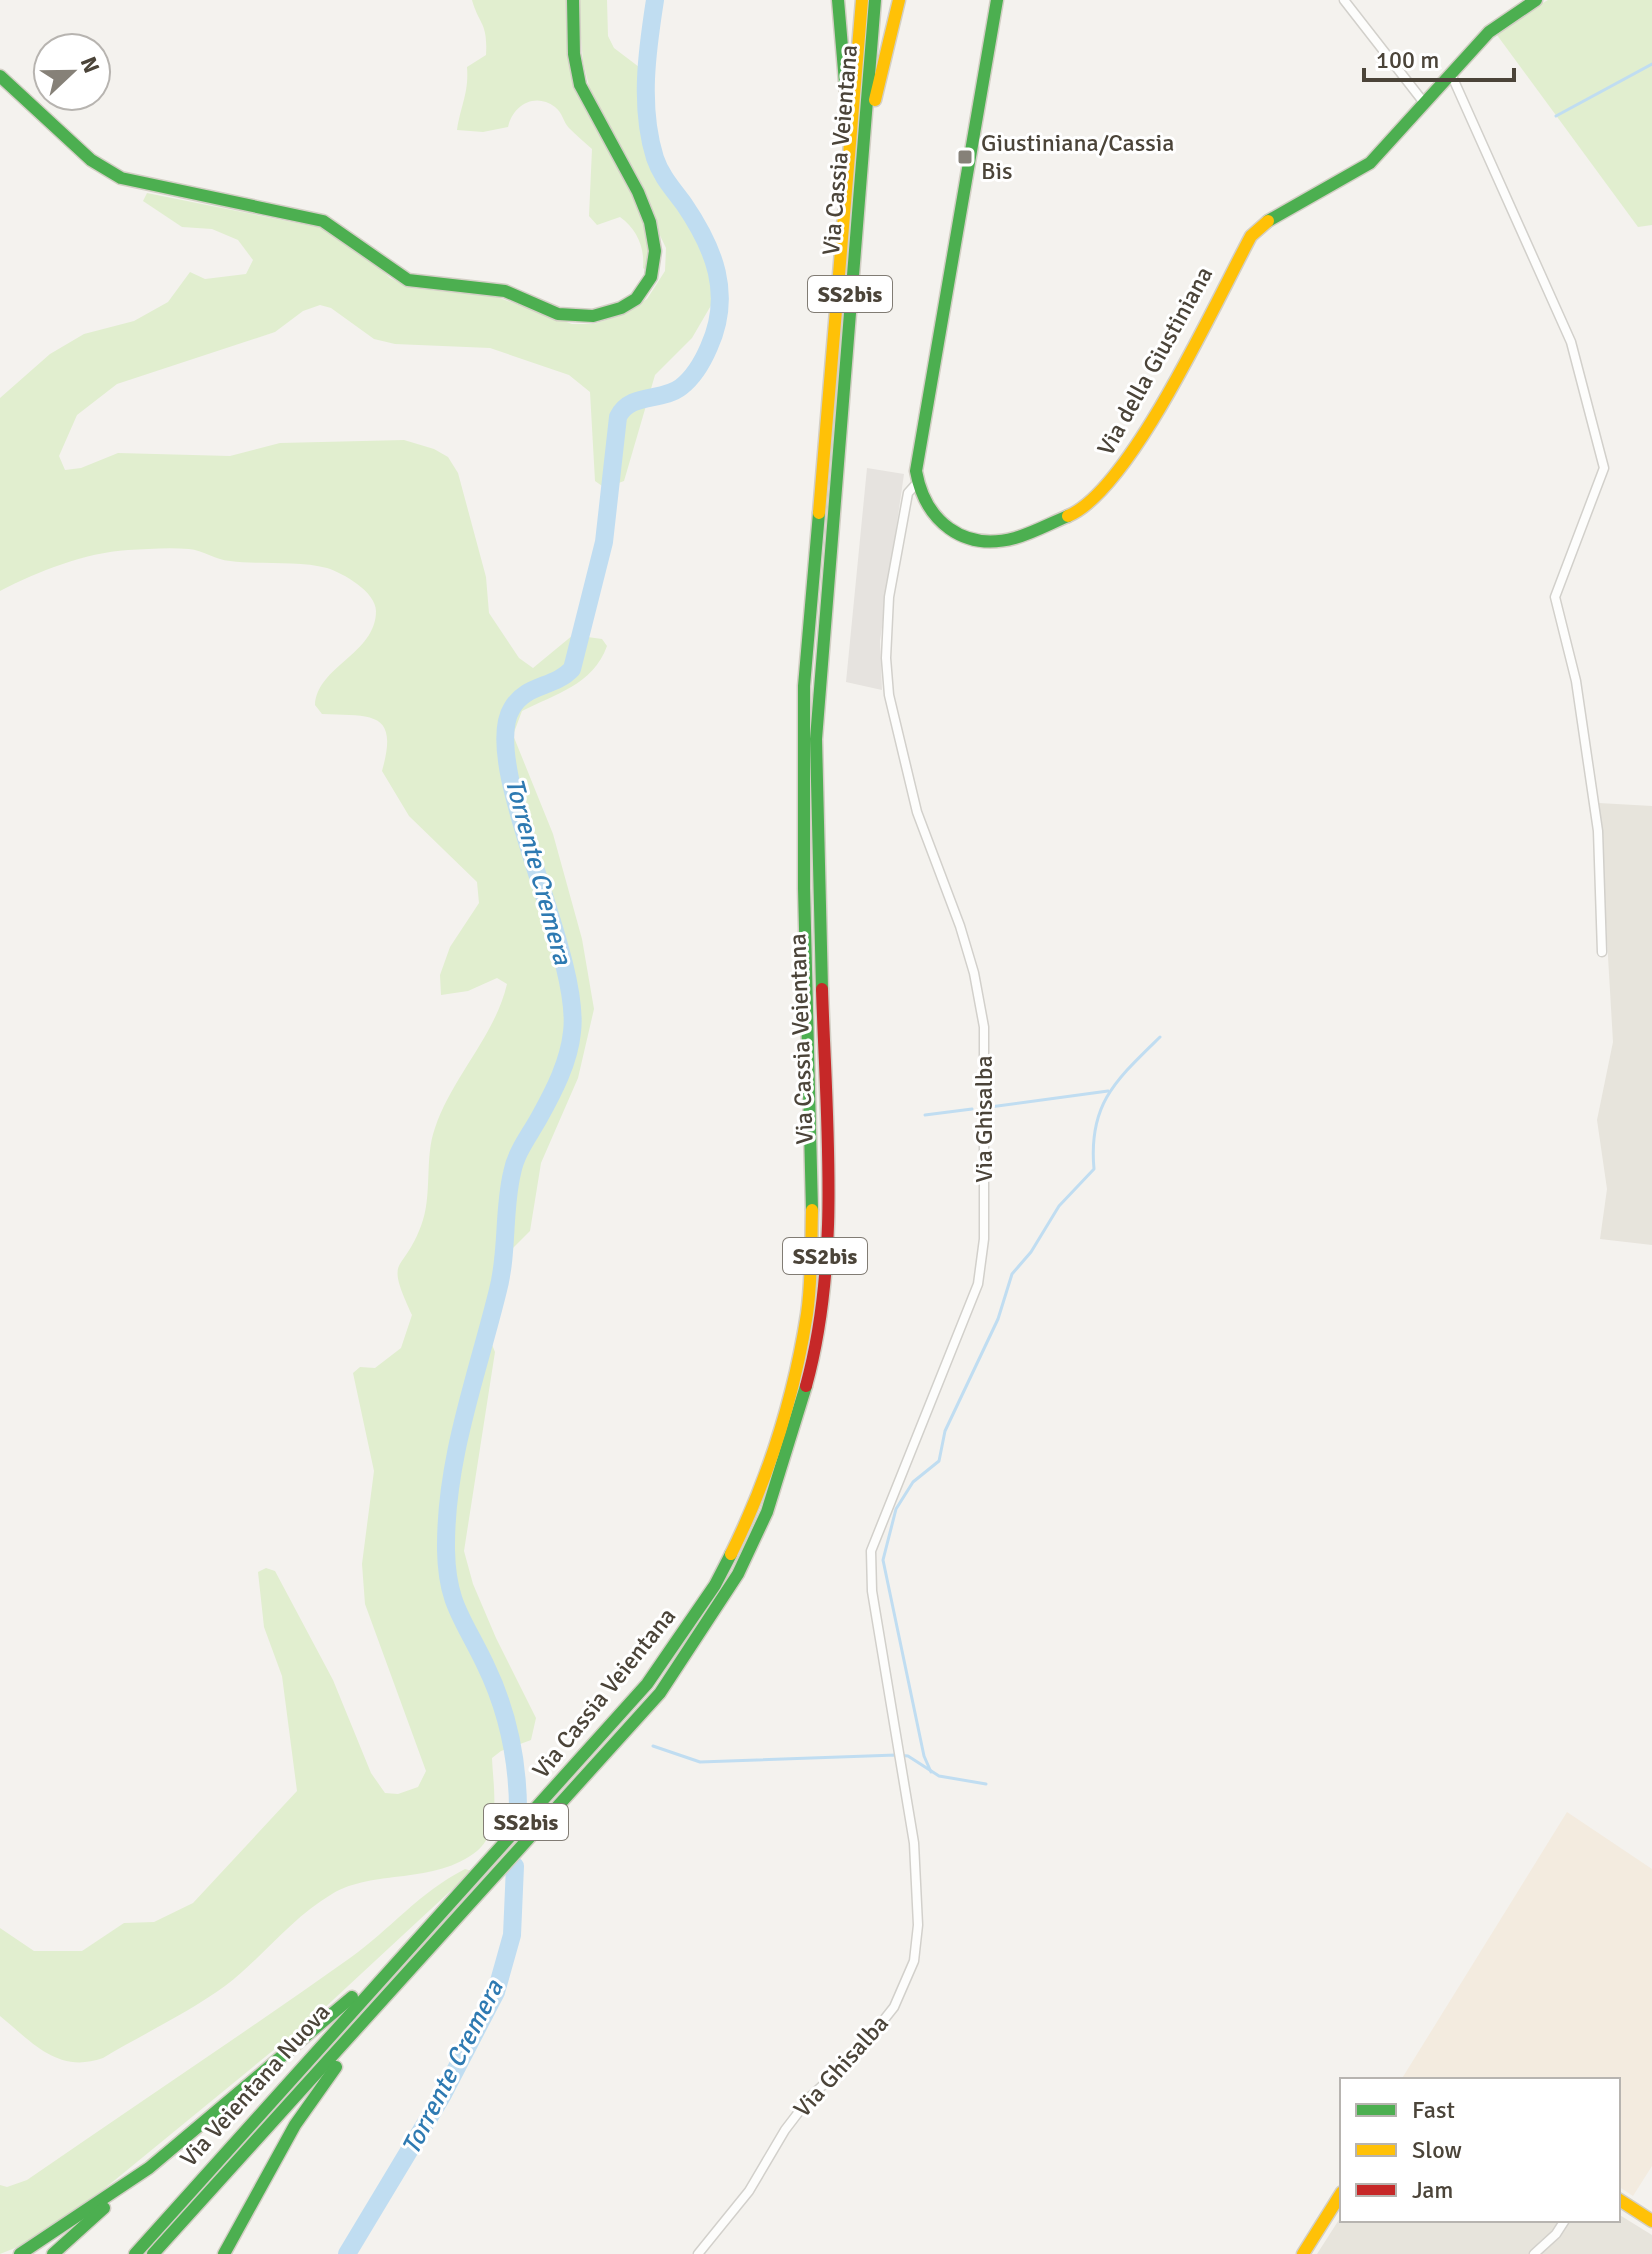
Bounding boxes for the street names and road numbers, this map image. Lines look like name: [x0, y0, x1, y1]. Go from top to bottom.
street label: Via Cassia Veientana: [816, 43, 864, 257]
street label: Via della Giustiniana: [1091, 261, 1219, 461]
road number: SS2bis: [808, 276, 892, 312]
street label: Via Cassia Veientana: [782, 933, 820, 1145]
street label: Via Ghisalba: [969, 1055, 999, 1183]
road number: SS2bis: [783, 1238, 867, 1274]
street label: Via Cassia Veientana: [526, 1601, 682, 1785]
road number: SS2bis: [484, 1804, 568, 1840]
street label: Via Veientana Nuova: [174, 1997, 336, 2173]
street label: Via Ghisalba: [787, 2009, 895, 2123]

